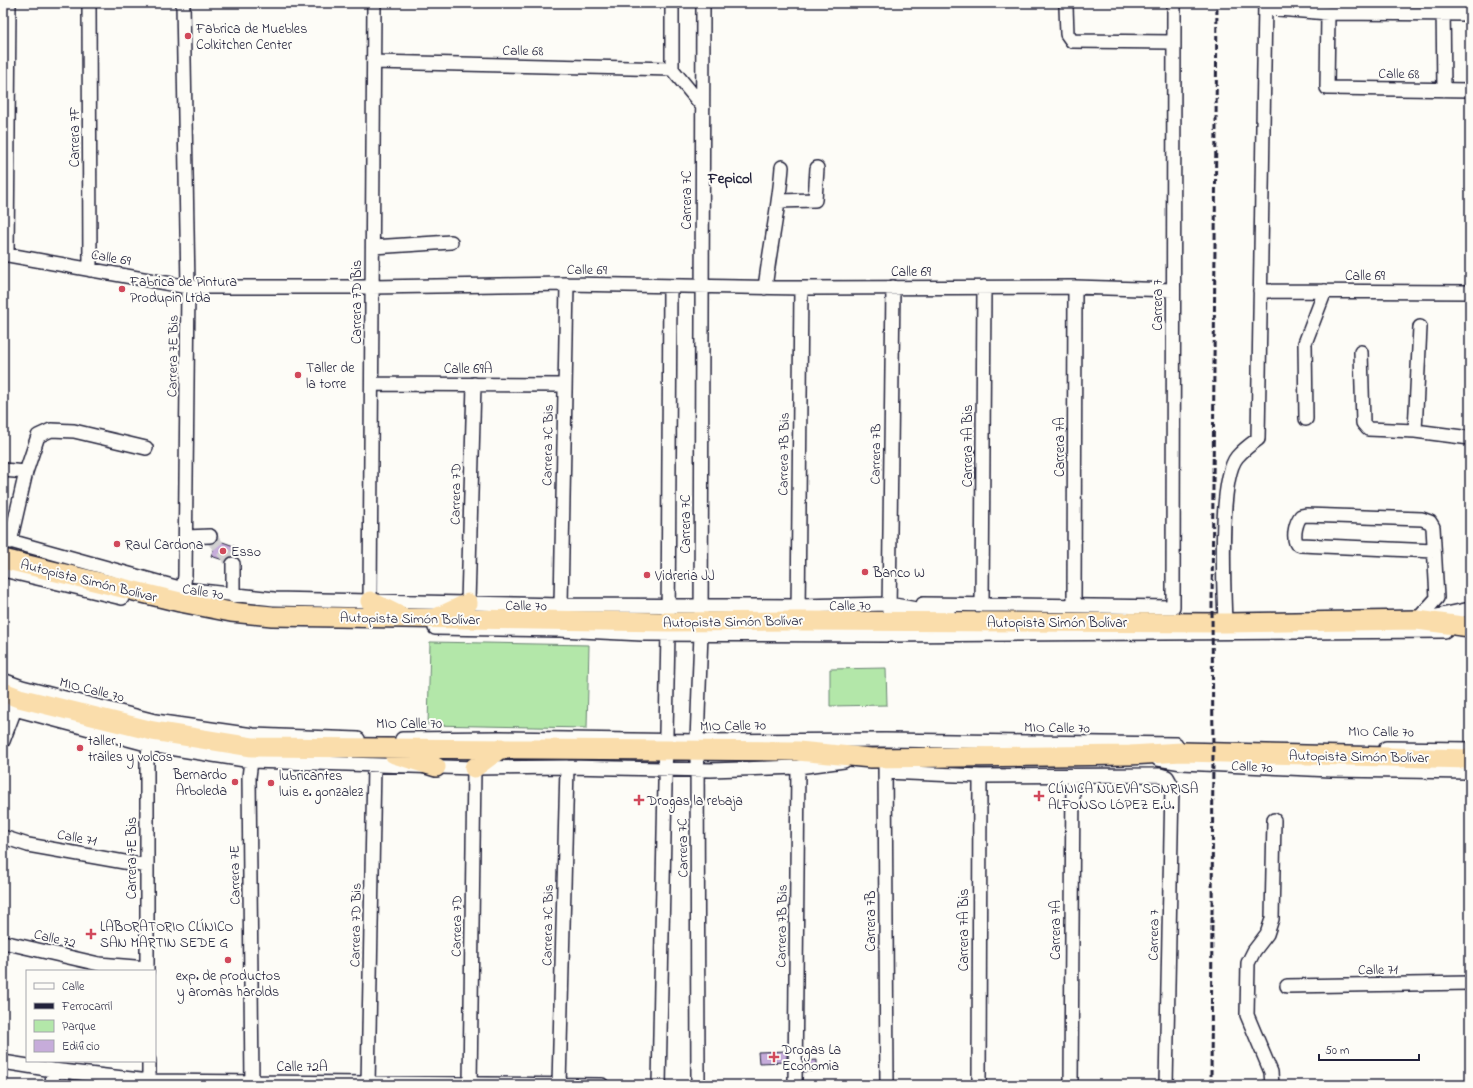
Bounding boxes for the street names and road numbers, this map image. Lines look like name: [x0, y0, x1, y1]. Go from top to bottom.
street label: Calle 68: [502, 41, 544, 62]
street label: Calle 68: [1378, 64, 1420, 85]
street label: Carrera 7F: [65, 107, 86, 167]
street label: Carrera 7C: [677, 170, 698, 230]
street label: Calle 69: [89, 245, 133, 272]
street label: Carrera 7D Bis: [347, 260, 368, 344]
street label: Calle 69: [567, 260, 608, 281]
street label: Calle 69: [891, 262, 932, 283]
street label: Calle 69: [1345, 266, 1386, 287]
street label: Carrera 7: [1148, 279, 1169, 331]
street label: Carrera 7E Bis: [162, 315, 185, 397]
street label: Calle 69A: [444, 359, 492, 380]
street label: Carrera 7C Bis: [537, 404, 560, 486]
street label: Carrera 7A Bis: [958, 405, 979, 487]
street label: Carrera 7B Bis: [773, 412, 796, 496]
street label: Carrera 7A: [1050, 417, 1071, 477]
street label: Carrera 7B: [865, 423, 888, 485]
street label: Carrera 7D: [445, 463, 468, 525]
street label: Carrera 7C: [676, 494, 697, 554]
street label: Autopista Simón Bolívar: [18, 554, 160, 609]
street label: Calle 70: [181, 579, 225, 606]
street label: Calle 70: [505, 596, 547, 617]
street label: Calle 70: [829, 596, 871, 617]
street label: Autopista Simón Bolívar: [340, 608, 481, 631]
street label: Autopista Simón Bolívar: [663, 611, 804, 634]
street label: Autopista Simón Bolívar: [987, 613, 1128, 634]
street label: MIO Calle 70: [57, 672, 126, 709]
street label: MIO Calle 70: [376, 714, 442, 735]
street label: MIO Calle 70: [700, 715, 766, 738]
street label: MIO Calle 70: [1024, 717, 1090, 740]
street label: MIO Calle 70: [1348, 721, 1414, 744]
street label: Autopista Simón Bolívar: [1289, 746, 1430, 769]
street label: Calle 70: [1231, 756, 1273, 779]
street label: Carrera 7E Bis: [122, 817, 143, 899]
street label: Carrera 7C: [672, 818, 695, 878]
street label: Calle 71: [55, 825, 99, 852]
street label: Carrera 7E: [224, 845, 247, 905]
street label: Carrera 7D Bis: [345, 883, 368, 967]
street label: Carrera 7C Bis: [537, 884, 560, 966]
street label: Carrera 7B Bis: [771, 884, 794, 968]
street label: Carrera 7A Bis: [954, 889, 975, 971]
street label: Carrera 7B: [861, 891, 882, 951]
street label: Carrera 7D: [446, 895, 469, 957]
street label: Carrera 7A: [1046, 900, 1067, 960]
street label: Carrera 7: [1144, 909, 1165, 961]
street label: Calle 72: [32, 924, 78, 954]
street label: Calle 71: [1358, 960, 1399, 981]
street label: Calle 72A: [276, 1057, 328, 1078]

